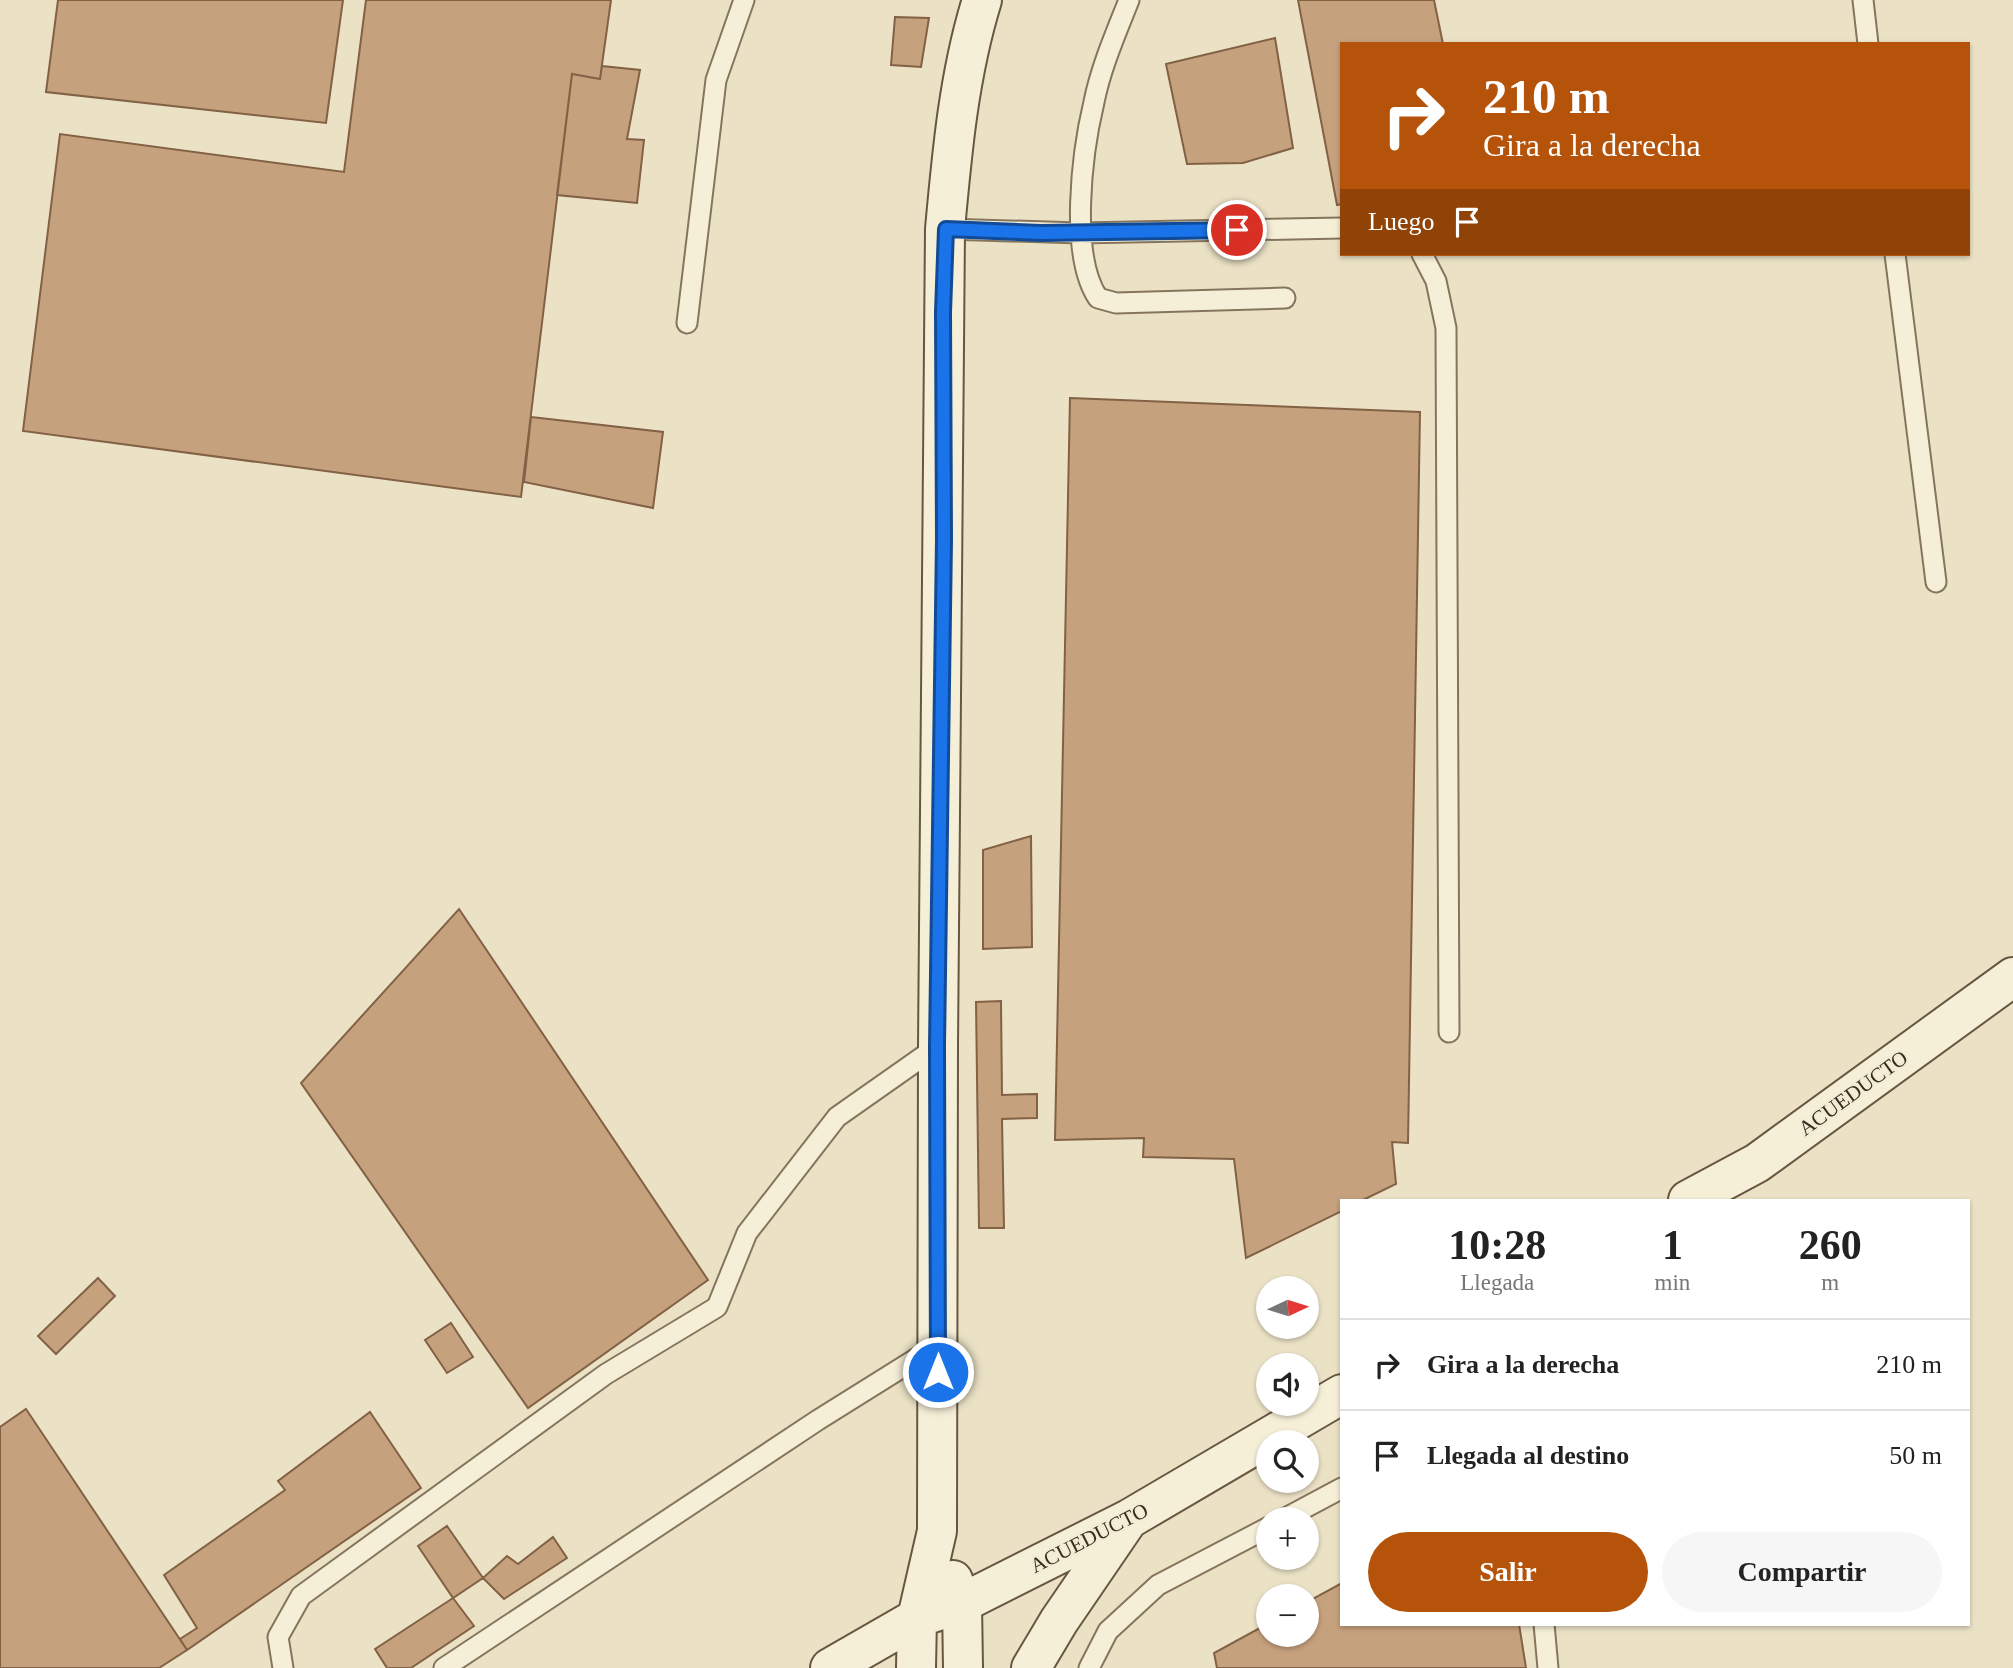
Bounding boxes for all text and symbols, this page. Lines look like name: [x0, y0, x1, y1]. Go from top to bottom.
text: 210 m: [1483, 69, 1610, 124]
icon: right: [1368, 70, 1459, 161]
text: Gira a la derecha: [1483, 127, 1701, 163]
pin: [1207, 200, 1267, 260]
icon: arrive: [1448, 203, 1486, 241]
text: Luego: [1368, 207, 1434, 236]
icon: arrive: [1218, 211, 1256, 249]
street label: ACUEDUCTO: [1794, 1045, 1912, 1141]
text: 10:28: [1448, 1222, 1546, 1268]
text: 1: [1662, 1222, 1683, 1268]
text: 260: [1799, 1222, 1862, 1268]
text: Llegada: [1460, 1270, 1534, 1295]
text: min: [1655, 1270, 1690, 1295]
text: m: [1821, 1270, 1839, 1295]
north arrow: [1256, 1276, 1320, 1339]
map controls: [1256, 1276, 1319, 1647]
position arrow: [901, 1335, 975, 1409]
icon: right: [1368, 1346, 1406, 1384]
text: Gira a la derecha: [1427, 1350, 1619, 1379]
text: 210 m: [1876, 1350, 1942, 1379]
button: sound: [1256, 1353, 1319, 1416]
button: search: [1256, 1430, 1319, 1493]
icon: arrive: [1368, 1437, 1406, 1475]
text: Llegada al destino: [1427, 1441, 1629, 1470]
text: 50 m: [1889, 1441, 1942, 1470]
street label: ACUEDUCTO: [1026, 1498, 1152, 1578]
button: +: [1256, 1507, 1319, 1570]
button: Salir: [1368, 1532, 1648, 1612]
button: Compartir: [1662, 1532, 1942, 1612]
button: −: [1256, 1584, 1319, 1647]

